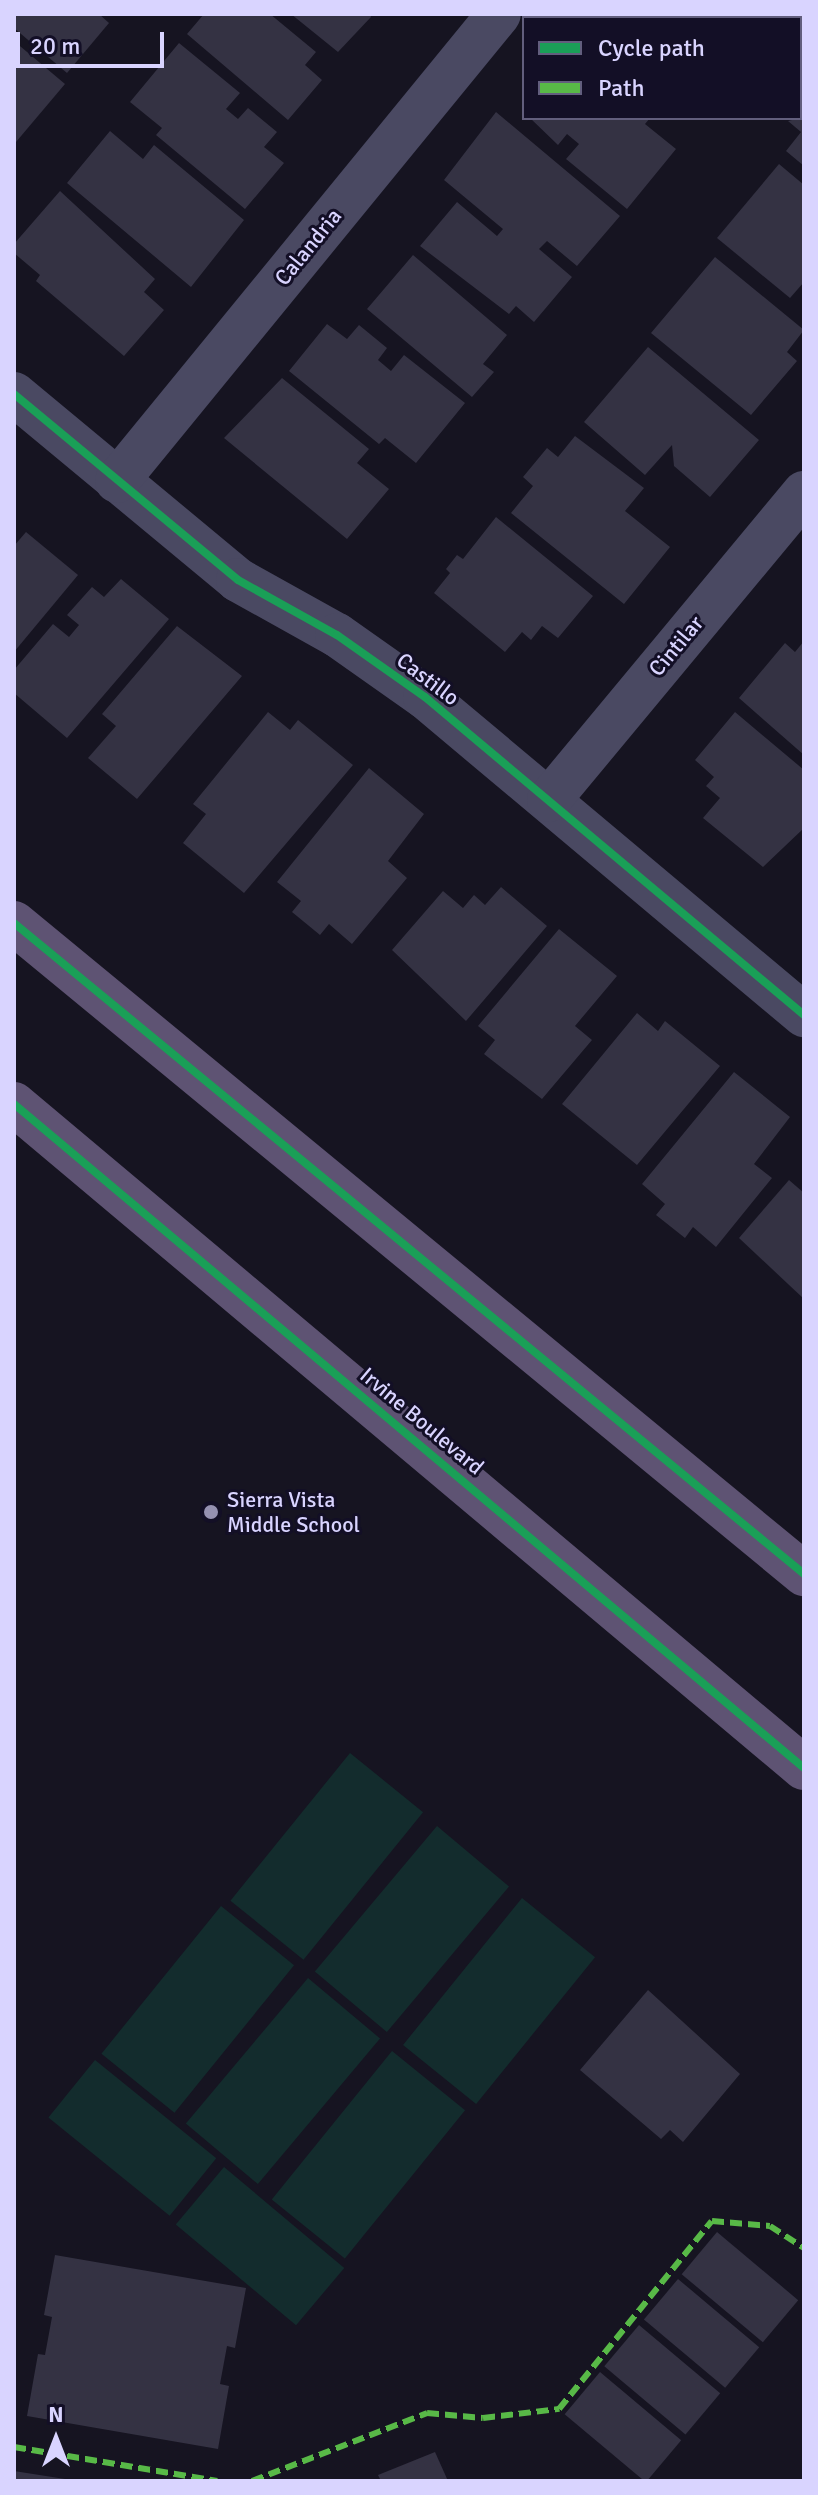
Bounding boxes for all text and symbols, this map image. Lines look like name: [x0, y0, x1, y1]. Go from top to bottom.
scale bar: [20, 16, 168, 66]
legend: [522, 16, 802, 120]
text: 20 m: [30, 31, 80, 61]
text: Cycle path: [598, 33, 705, 63]
text: Path: [598, 73, 644, 103]
street label: Calandria: [269, 203, 347, 291]
street label: Cintilar: [643, 610, 709, 682]
street label: Castillo: [391, 647, 465, 711]
street label: Irvine Boulevard: [355, 1362, 489, 1480]
place label: Sierra Vista Middle School: [227, 1486, 360, 1538]
marker: Sierra Vista Middle School: [202, 1503, 220, 1521]
north arrow: [16, 2399, 96, 2479]
text: N: [48, 2401, 64, 2428]

